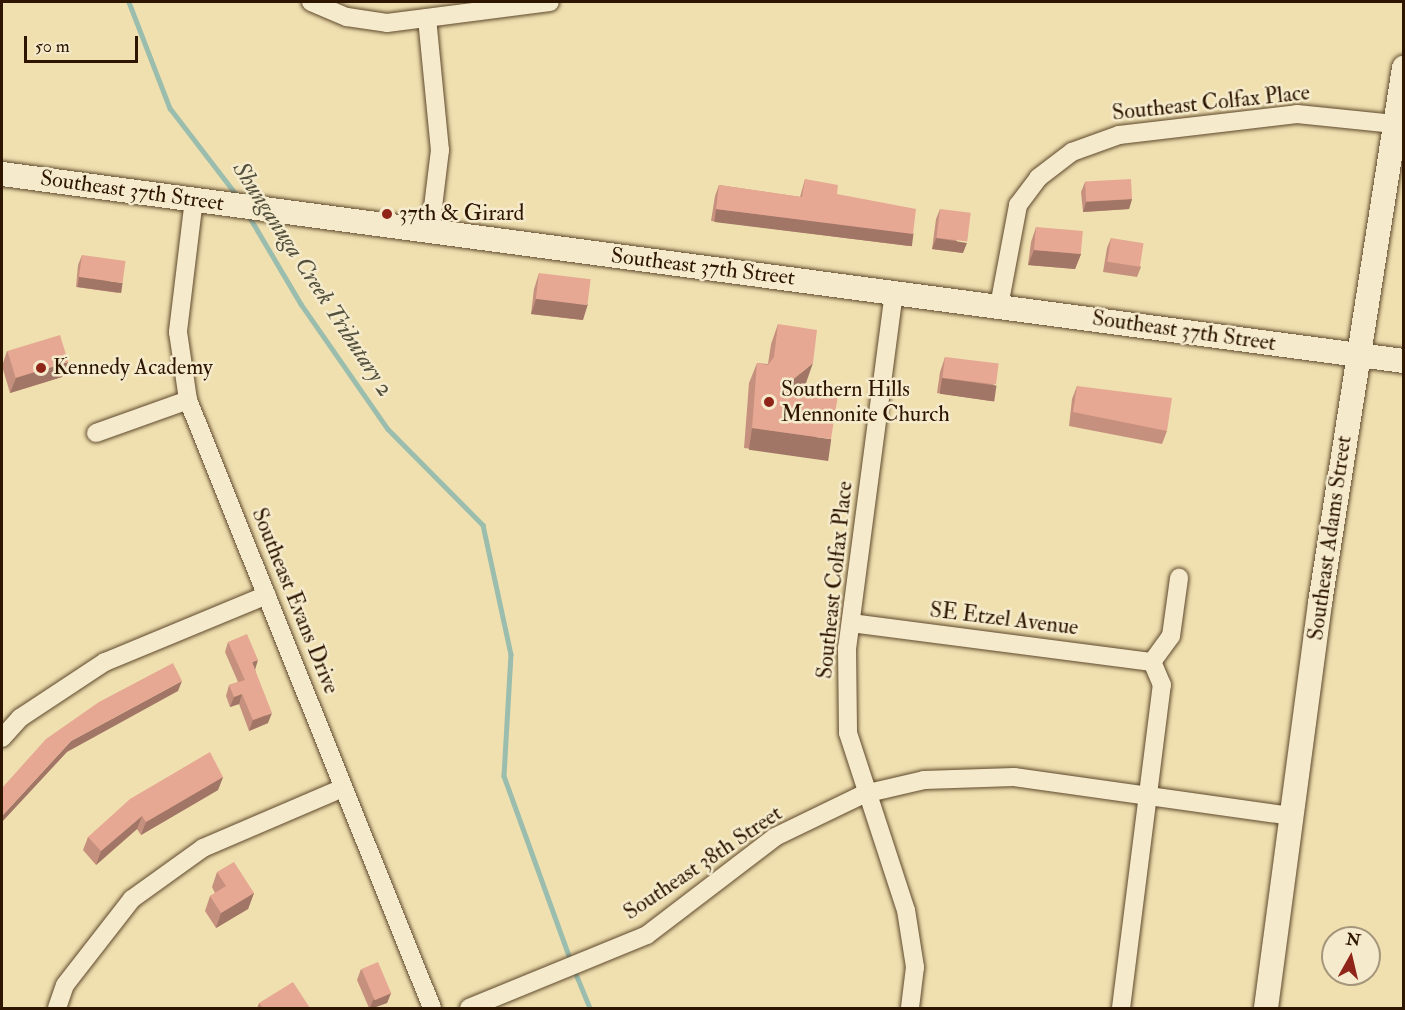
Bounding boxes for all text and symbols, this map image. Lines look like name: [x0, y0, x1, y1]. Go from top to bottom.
scale bar: [27, 24, 141, 62]
text: 50 m: [35, 35, 70, 58]
street label: Southeast Colfax Place: [1111, 79, 1311, 127]
water label: Shunganuga Creek Tributary 2: [226, 156, 400, 402]
street label: Southeast 37th Street: [38, 165, 226, 217]
place label: 37th & Girard: [399, 201, 524, 227]
marker: 37th & Girard: [380, 207, 394, 221]
street label: Southeast 37th Street: [609, 243, 797, 291]
street label: Southeast 37th Street: [1090, 305, 1278, 357]
place label: Kennedy Academy: [53, 355, 213, 381]
marker: Kennedy Academy: [34, 361, 48, 375]
place label: Southern Hills Mennonite Church: [781, 376, 950, 428]
marker: Southern Hills Mennonite Church: [762, 395, 776, 409]
street label: Southeast Adams Street: [1303, 434, 1357, 642]
street label: Southeast Colfax Place: [811, 480, 859, 680]
street label: Southeast Evans Drive: [246, 504, 344, 698]
street label: SE Etzel Avenue: [928, 597, 1080, 641]
street label: Southeast 38th Street: [619, 800, 787, 926]
north arrow: [1321, 926, 1381, 986]
text: N: [1345, 929, 1362, 951]

